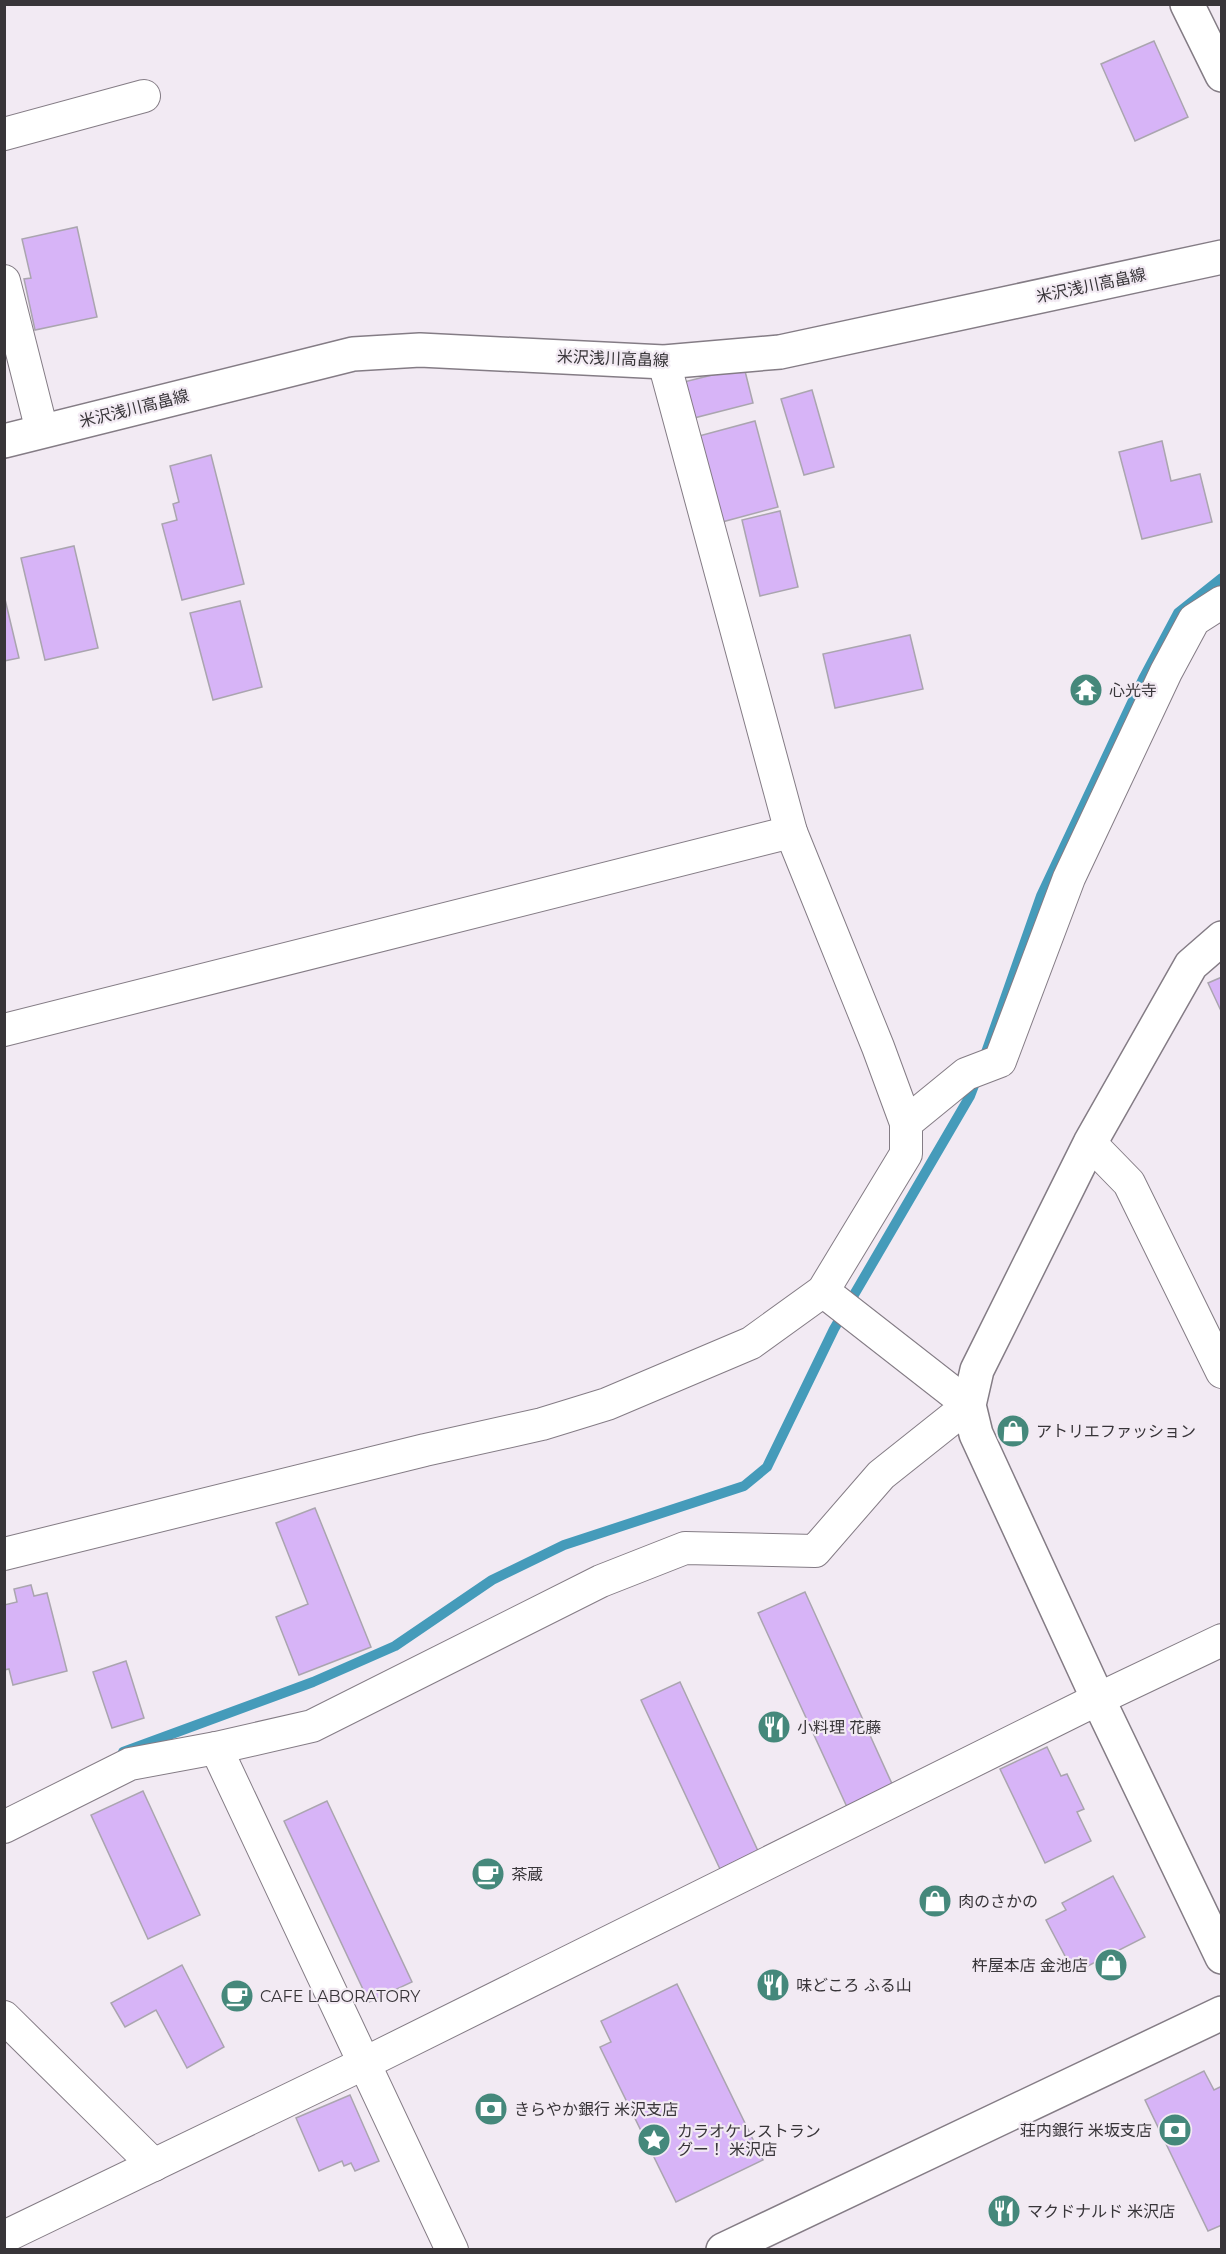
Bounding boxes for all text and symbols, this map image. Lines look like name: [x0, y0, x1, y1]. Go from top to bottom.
street label: 米沢浅川高畠線: [1034, 265, 1148, 306]
street label: 米沢浅川高畠線: [557, 347, 669, 370]
street label: 米沢浅川高畠線: [77, 386, 191, 431]
temple icon: 心光寺: [1068, 672, 1104, 708]
place label: 心光寺: [1109, 681, 1157, 700]
shop icon: アトリエファッション: [995, 1413, 1031, 1449]
place label: アトリエファッション: [1036, 1422, 1196, 1441]
restaurant icon: 小料理 花藤: [756, 1709, 792, 1745]
place label: 小料理 花藤: [797, 1718, 881, 1737]
cafe icon: 茶蔵: [470, 1856, 506, 1892]
place label: 茶蔵: [511, 1865, 543, 1884]
shop icon: 肉のさかの: [917, 1883, 953, 1919]
place label: 肉のさかの: [958, 1892, 1038, 1911]
shop icon: 杵屋本店 金池店: [1093, 1947, 1129, 1983]
place label: 杵屋本店 金池店: [972, 1956, 1088, 1975]
restaurant icon: 味どころ ふる山: [755, 1967, 791, 2003]
place label: 味どころ ふる山: [796, 1976, 912, 1995]
cafe icon: CAFE LABORATORY: [219, 1978, 255, 2014]
place label: CAFE LABORATORY: [260, 1987, 421, 2006]
bank icon: きらやか銀行 米沢支店: [473, 2091, 509, 2127]
place label: きらやか銀行 米沢支店: [514, 2100, 678, 2119]
bank icon: 荘内銀行 米坂支店: [1157, 2112, 1193, 2148]
place label: 荘内銀行 米坂支店: [1020, 2121, 1152, 2140]
place icon: カラオケレストラン グー！ 米沢店: [636, 2122, 672, 2158]
place label: カラオケレストラン グー！ 米沢店: [677, 2122, 821, 2159]
restaurant icon: マクドナルド 米沢店: [986, 2193, 1022, 2229]
place label: マクドナルド 米沢店: [1027, 2202, 1175, 2221]

